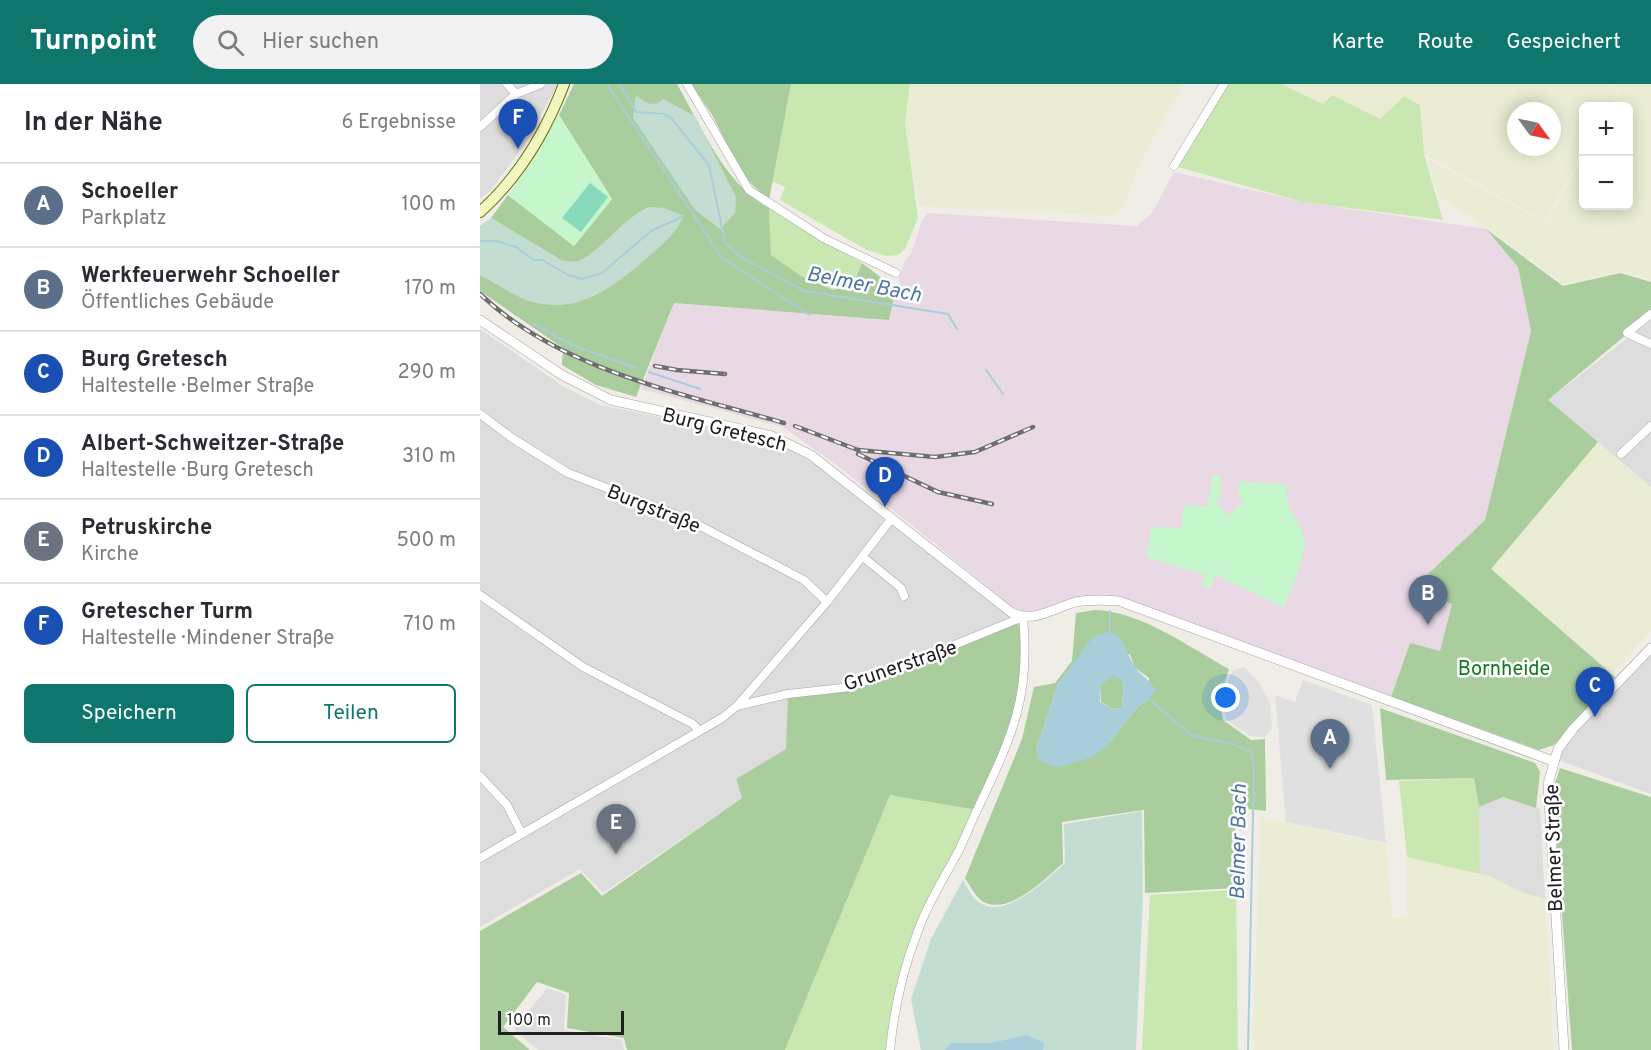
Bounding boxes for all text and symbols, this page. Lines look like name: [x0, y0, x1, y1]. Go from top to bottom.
search box: [193, 15, 613, 69]
text: Turnpoint: [30, 24, 157, 60]
icon: search: [214, 26, 247, 59]
text: Hier suchen: [262, 29, 379, 56]
text: Karte: [1332, 29, 1384, 56]
text: Route: [1417, 29, 1473, 56]
text: Gespeichert: [1506, 29, 1621, 56]
pin: F: [498, 100, 537, 149]
north arrow: [1507, 102, 1561, 156]
map controls: [1579, 102, 1633, 210]
button: +: [1579, 102, 1633, 156]
text: In der Nähe: [24, 107, 163, 140]
text: 6 Ergebnisse: [341, 110, 456, 136]
button: −: [1579, 156, 1633, 210]
text: Schoeller: [81, 179, 178, 206]
text: A: [36, 192, 51, 218]
text: 100 m: [401, 192, 456, 218]
text: Parkplatz: [81, 206, 167, 232]
water label: Belmer Bach: [804, 261, 924, 310]
text: Werkfeuerwehr Schoeller: [81, 263, 340, 290]
text: B: [37, 276, 50, 302]
text: 170 m: [404, 276, 456, 302]
text: Öffentliches Gebäude: [81, 290, 274, 316]
text: Burg Gretesch: [81, 347, 228, 374]
text: C: [37, 360, 50, 386]
text: 290 m: [398, 360, 456, 386]
text: Haltestelle · Belmer Straße: [81, 374, 314, 400]
street label: Burg Gretesch: [659, 403, 790, 459]
text: Albert-Schweitzer-Straße: [81, 431, 344, 458]
text: D: [36, 444, 51, 470]
text: 310 m: [402, 444, 456, 470]
text: Haltestelle · Burg Gretesch: [81, 458, 314, 484]
pin: D: [866, 458, 904, 507]
street label: Burgstraße: [603, 479, 704, 540]
text: Petruskirche: [81, 515, 212, 542]
text: E: [37, 528, 50, 554]
text: 500 m: [396, 528, 456, 554]
text: Kirche: [81, 542, 139, 568]
pin: B: [1408, 576, 1448, 625]
text: Gretescher Turm: [81, 599, 253, 626]
text: F: [38, 612, 49, 638]
text: 710 m: [403, 612, 456, 638]
text: Haltestelle · Mindener Straße: [81, 626, 334, 652]
street label: Grunerstraße: [840, 635, 961, 698]
park label: Bornheide: [1458, 657, 1550, 683]
pin: C: [1576, 668, 1614, 717]
your location: [1211, 683, 1240, 712]
button: Speichern: [24, 684, 234, 743]
button: Teilen: [246, 684, 456, 743]
pin: A: [1310, 720, 1350, 769]
water label: Belmer Bach: [1225, 783, 1254, 900]
street label: Belmer Straße: [1540, 783, 1570, 912]
pin: E: [596, 804, 636, 854]
scale bar: [498, 1008, 624, 1036]
text: 100 m: [507, 1011, 551, 1031]

